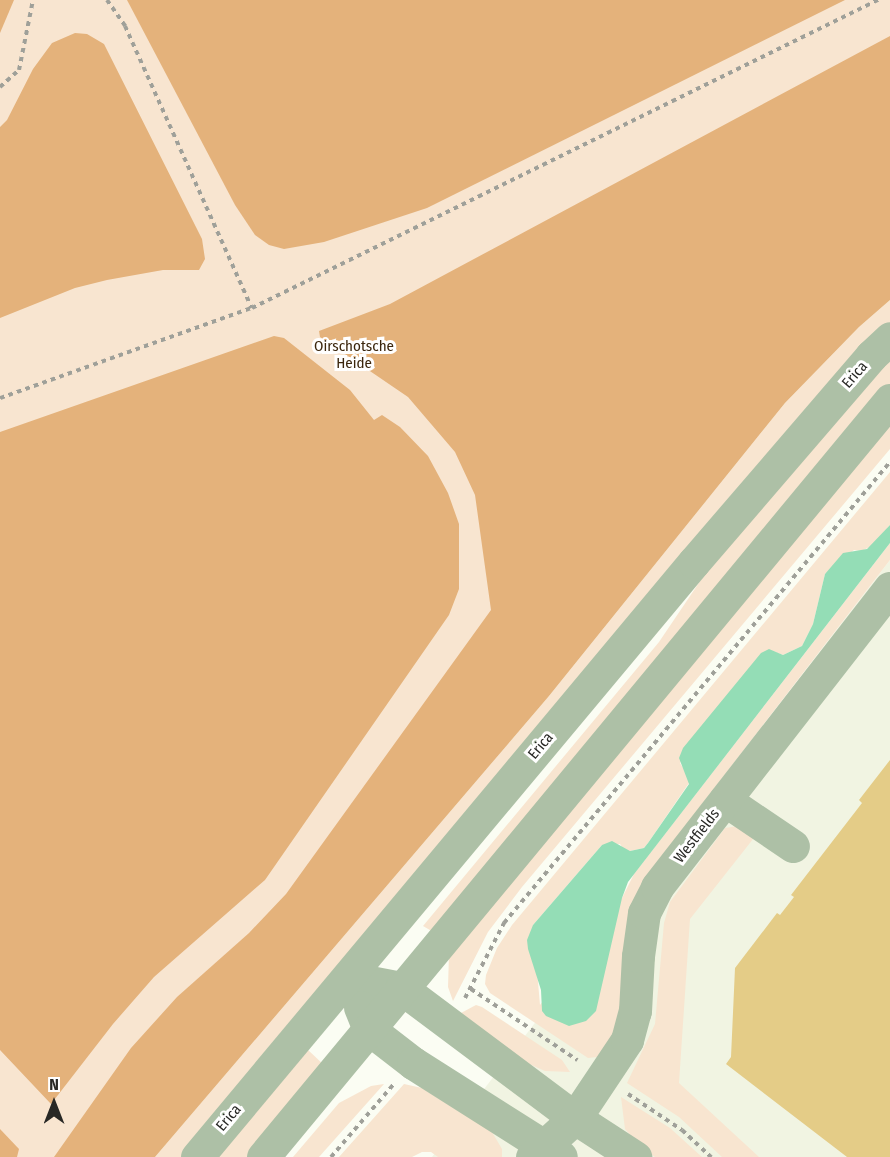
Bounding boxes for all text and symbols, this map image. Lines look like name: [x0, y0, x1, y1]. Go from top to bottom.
park label: Oirschotsche Heide: [314, 337, 394, 372]
street label: Erica: [839, 358, 871, 392]
street label: Erica: [525, 729, 557, 763]
street label: Westfields: [670, 805, 724, 867]
north arrow: [24, 1073, 84, 1133]
text: N: [49, 1075, 59, 1094]
street label: Erica: [213, 1101, 245, 1135]

